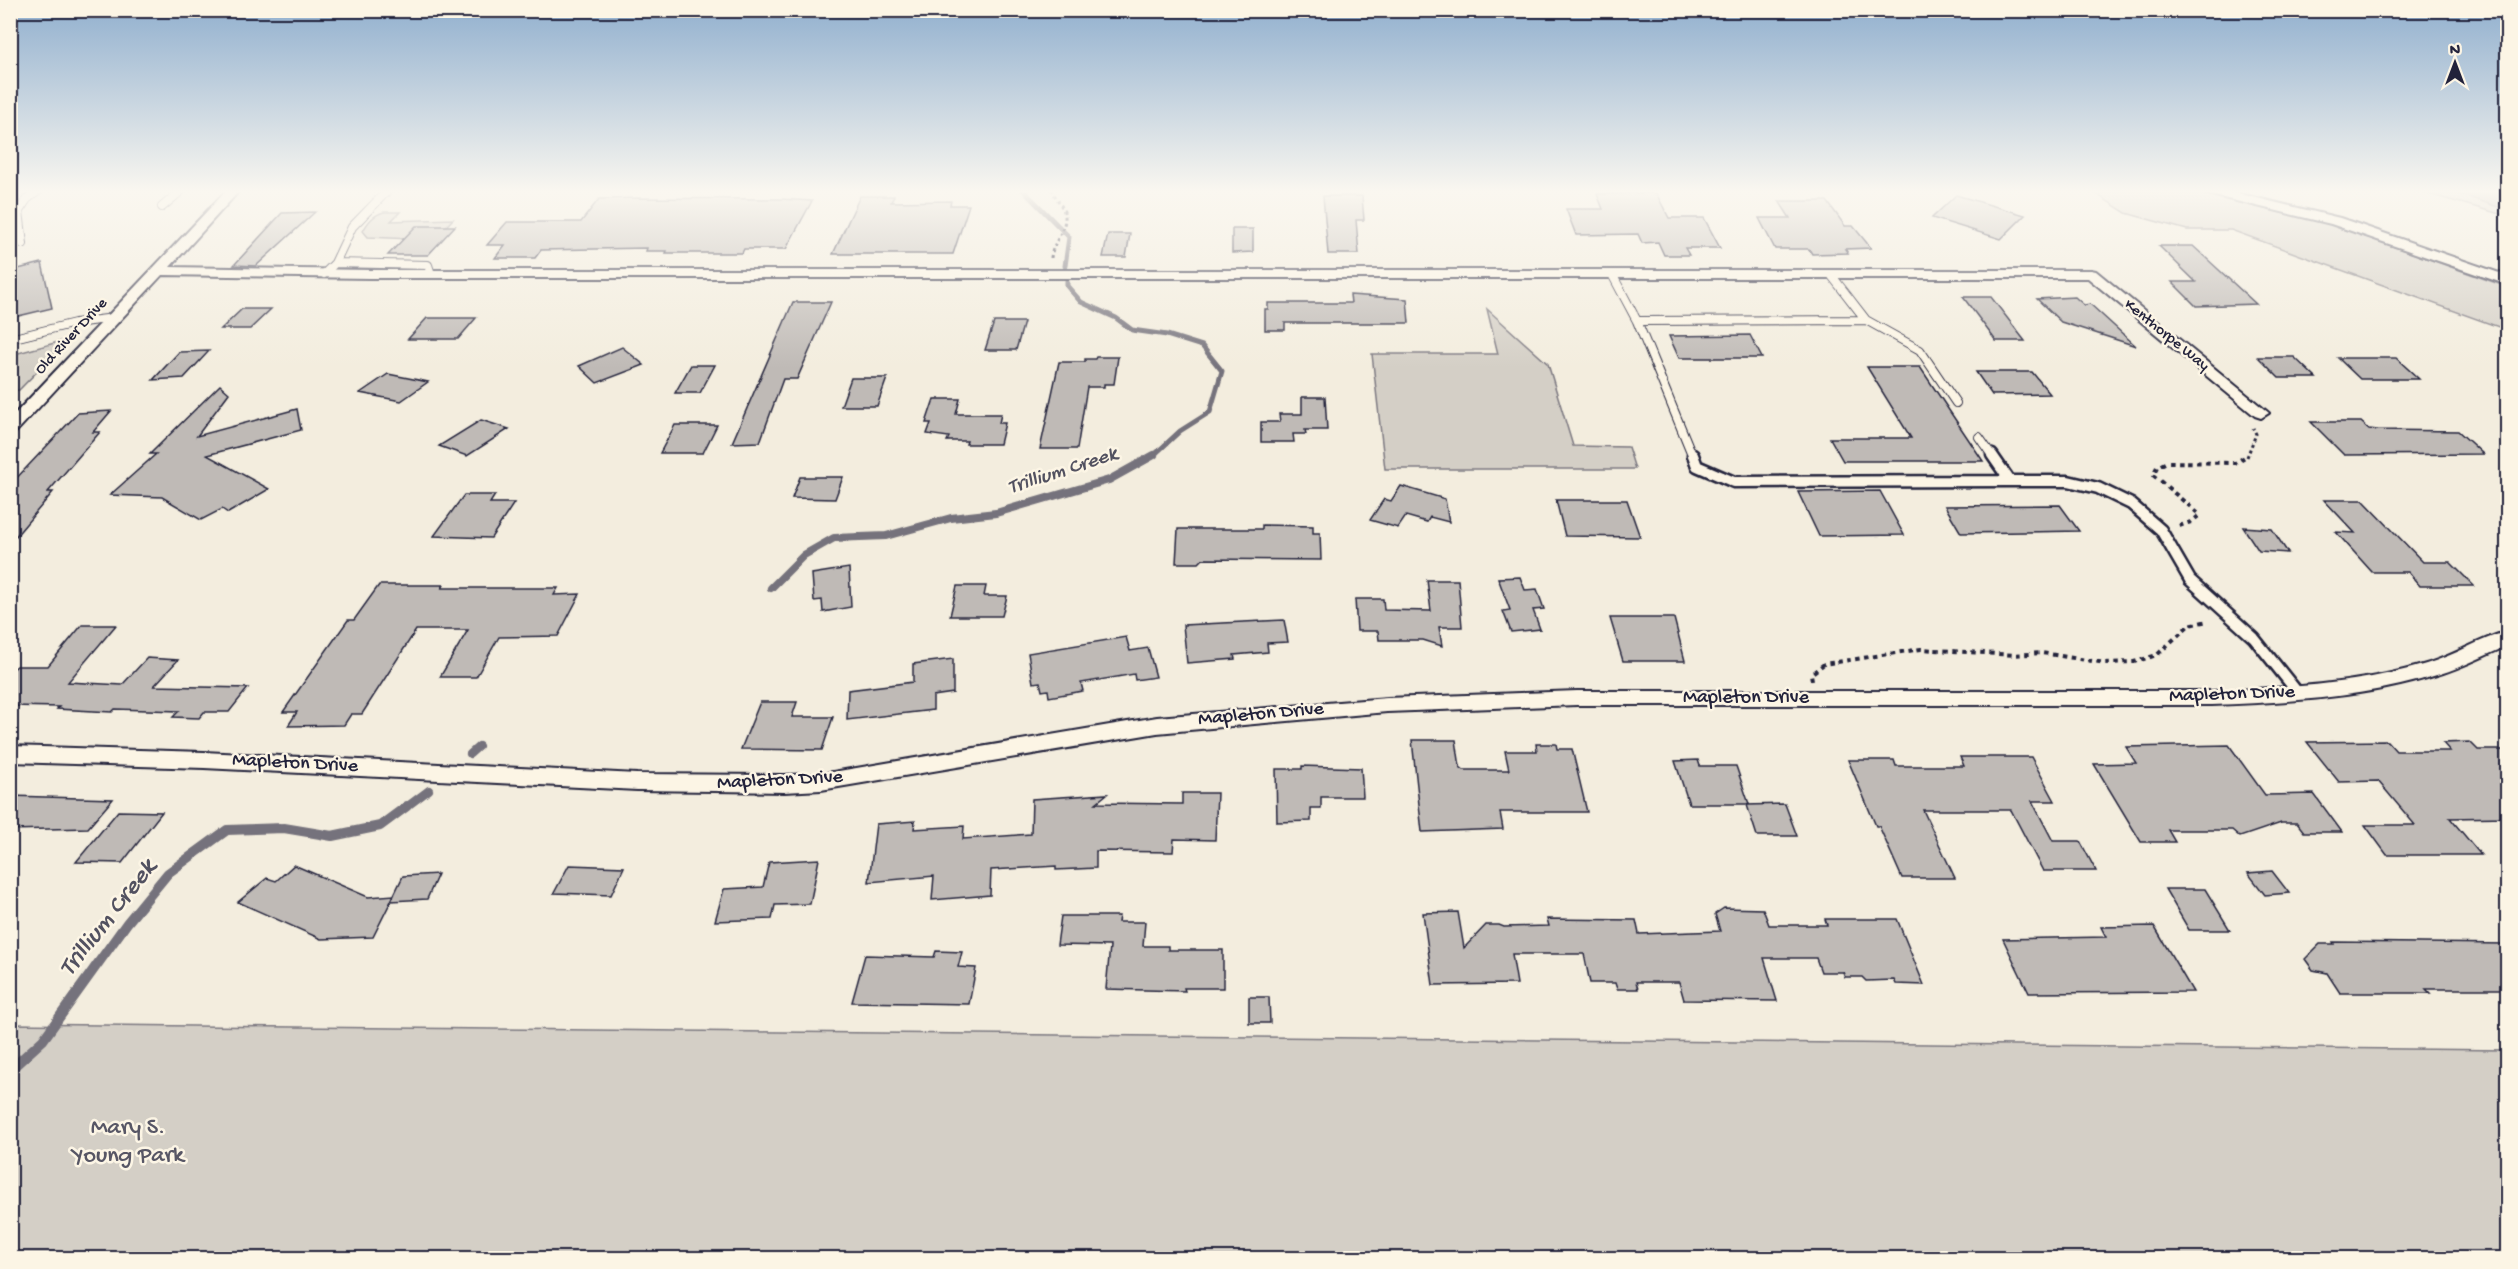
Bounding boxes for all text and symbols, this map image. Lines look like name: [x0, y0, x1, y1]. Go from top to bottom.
north arrow: [2425, 33, 2485, 93]
text: N: [2450, 42, 2461, 61]
street label: Old River Drive: [32, 294, 113, 379]
street label: Kenthorpe Way: [2120, 296, 2213, 376]
water label: Trillium Creek: [1005, 442, 1123, 501]
street label: Mapleton Drive: [2169, 681, 2296, 709]
street label: Mapleton Drive: [1683, 687, 1810, 710]
street label: Mapleton Drive: [1197, 698, 1325, 732]
street label: Mapleton Drive: [232, 749, 359, 779]
street label: Mapleton Drive: [717, 766, 844, 796]
water label: Trillium Creek: [54, 852, 166, 984]
park label: Mary S. Young Park: [70, 1114, 186, 1171]

